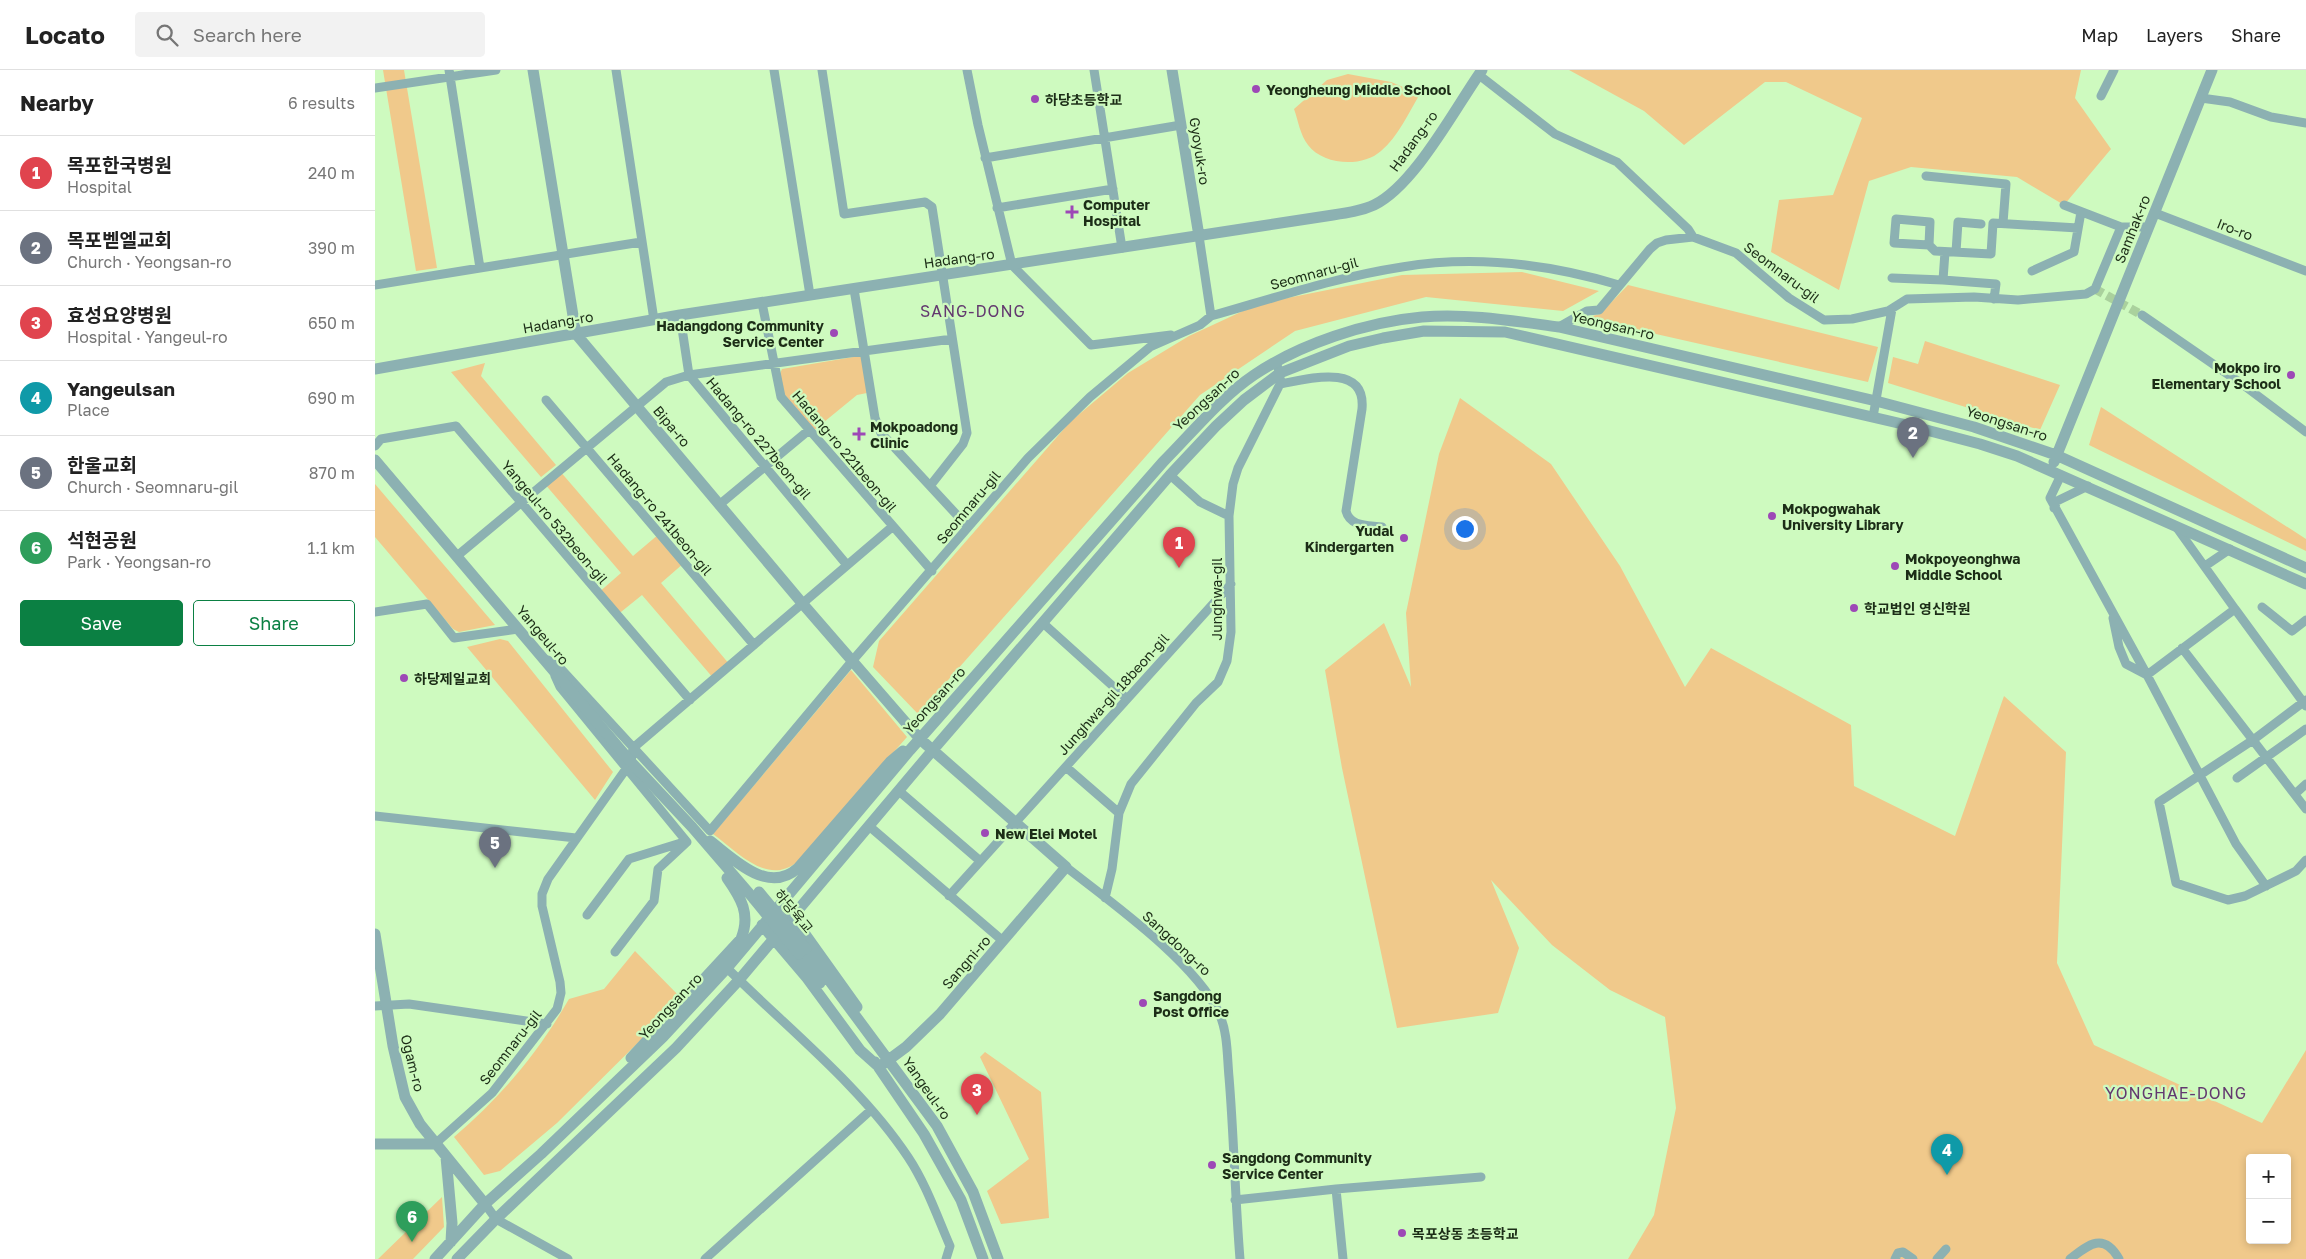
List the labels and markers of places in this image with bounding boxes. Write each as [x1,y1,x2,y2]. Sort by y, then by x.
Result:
place label: Yeongheung Middle School [1266,81,1452,98]
marker: Yeongheung Middle School [1250,83,1262,95]
place label: 하당초등학교 [1045,91,1122,108]
marker: 하당초등학교 [1029,93,1041,105]
place label: Computer Hospital [1083,196,1150,229]
marker: Computer Hospital [1065,205,1079,219]
place label: Hadangdong Community Service Center [656,317,825,350]
marker: Hadangdong Community Service Center [828,327,840,339]
place label: Mokpo iro Elementary School [2152,359,2281,392]
marker: Mokpo iro Elementary School [2285,369,2297,381]
pin: 2 [1897,417,1929,458]
place label: Mokpoadong Clinic [870,418,958,451]
marker: Mokpoadong Clinic [852,427,866,441]
place label: Mokpogwahak University Library [1782,500,1904,533]
marker: Mokpogwahak University Library [1766,510,1778,522]
place label: Yudal Kindergarten [1305,522,1394,555]
pin: 1 [1163,527,1195,568]
marker: Yudal Kindergarten [1398,532,1410,544]
place label: Mokpoyeonghwa Middle School [1905,550,2020,583]
marker: Mokpoyeonghwa Middle School [1889,560,1901,572]
place label: 학교법인 영신학원 [1864,600,1971,617]
marker: 학교법인 영신학원 [1848,602,1860,614]
place label: 하당제일교회 [414,670,491,687]
marker: 하당제일교회 [398,672,410,684]
place label: New Elei Motel [995,825,1098,842]
pin: 5 [479,827,511,868]
marker: New Elei Motel [979,827,991,839]
place label: Sangdong Post Office [1153,987,1229,1020]
marker: Sangdong Post Office [1137,997,1149,1009]
pin: 3 [961,1074,993,1115]
pin: 4 [1931,1134,1963,1175]
place label: Sangdong Community Service Center [1222,1149,1372,1182]
marker: Sangdong Community Service Center [1206,1159,1218,1171]
pin: 6 [396,1201,428,1242]
place label: 목포상동 초등학교 [1412,1225,1519,1242]
marker: 목포상동 초등학교 [1396,1227,1408,1239]

